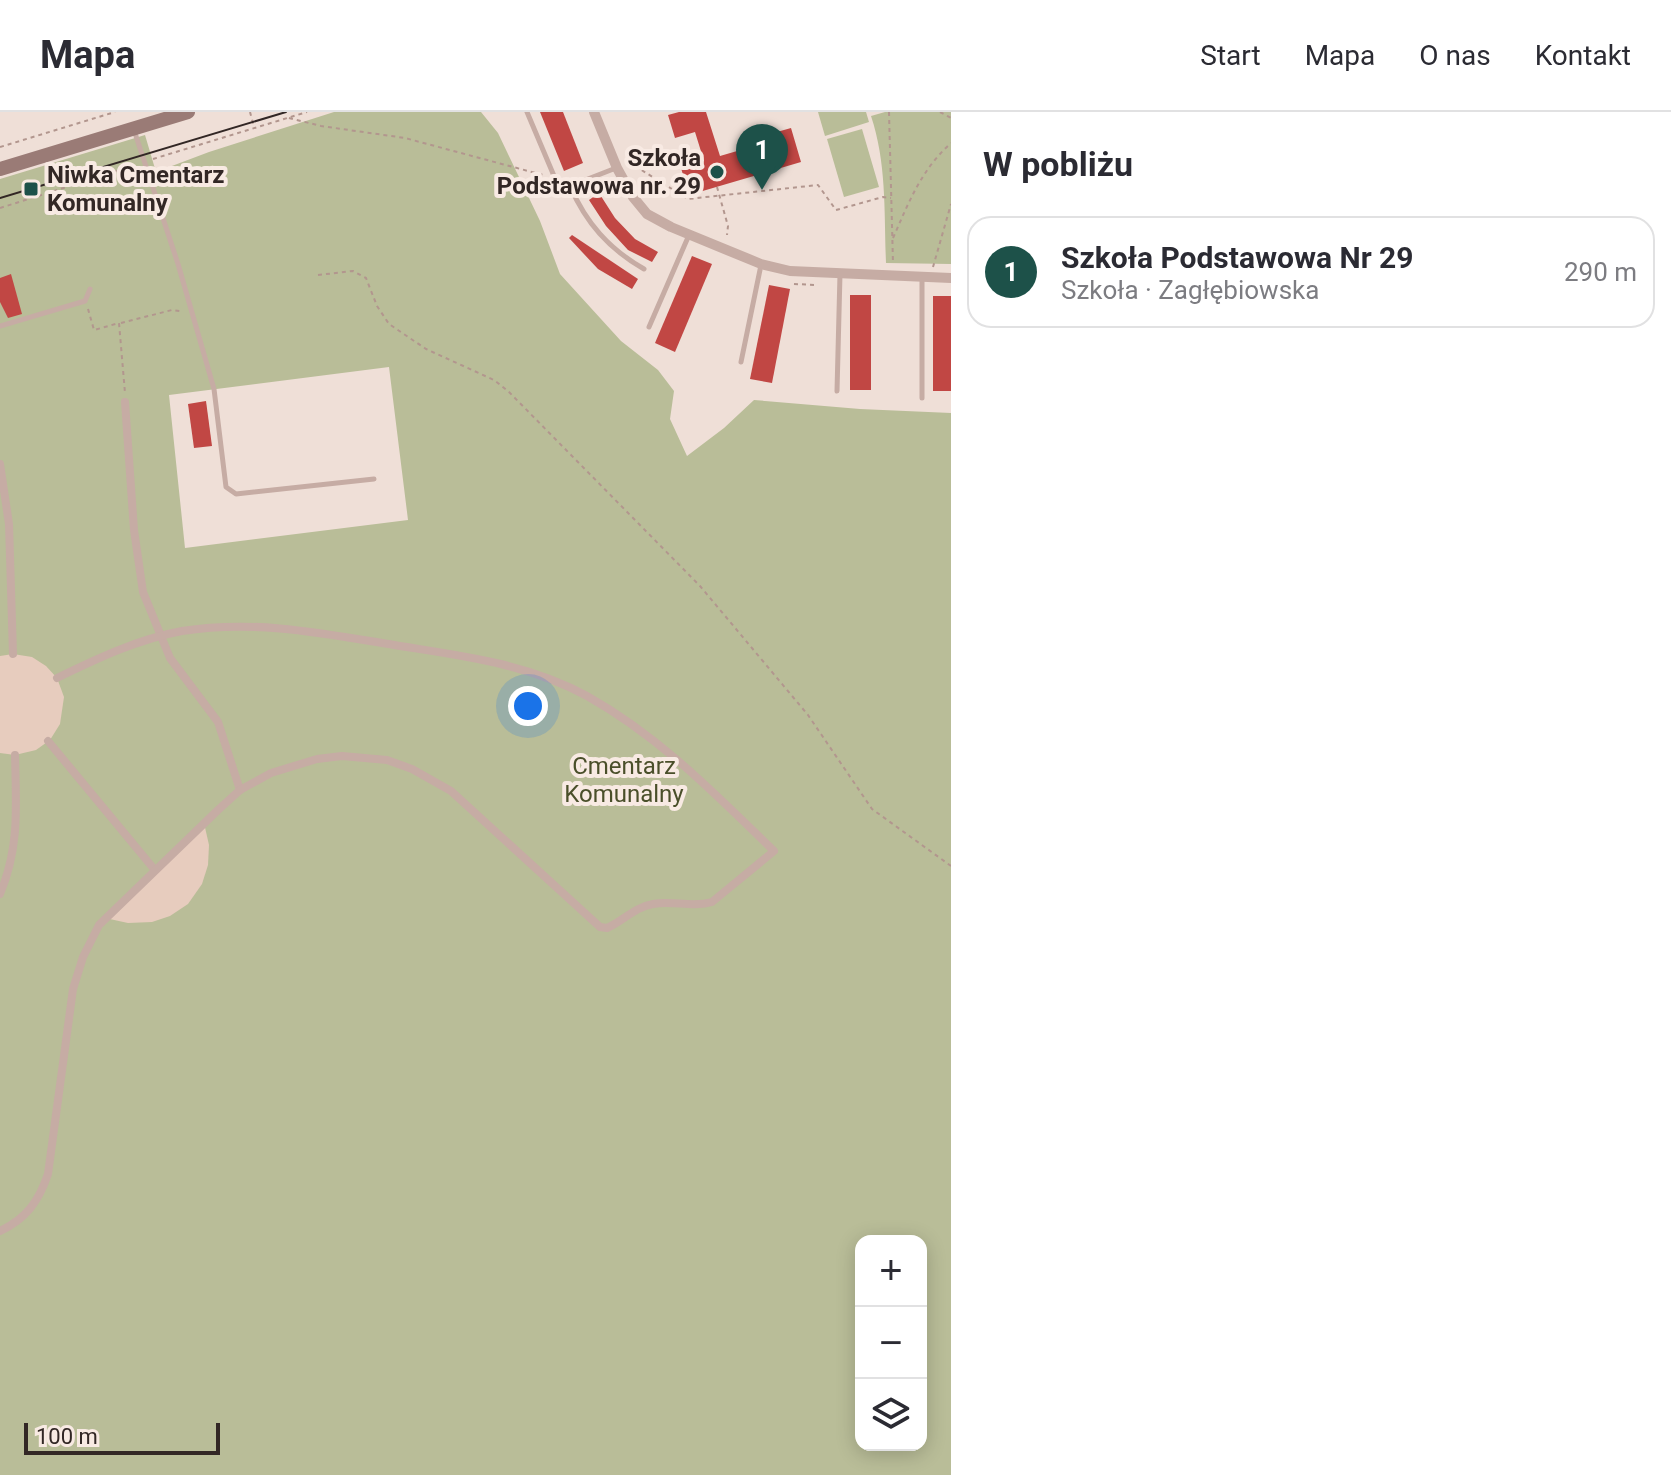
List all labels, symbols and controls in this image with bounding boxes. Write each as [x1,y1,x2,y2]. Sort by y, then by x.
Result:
text: Mapa [40,33,135,77]
text: Start [1200,39,1261,72]
text: Mapa [1305,39,1375,72]
text: O nas [1419,39,1491,72]
text: Kontakt [1535,39,1631,72]
pin: 1 [736,124,788,190]
place label: Szkoła Podstawowa nr. 29 [497,144,701,200]
text: W pobliżu [983,144,1133,184]
place label: Niwka Cmentarz Komunalny [47,161,224,217]
marker: Szkoła Podstawowa nr. 29 [708,163,726,181]
marker: Niwka Cmentarz Komunalny [22,180,40,198]
text: Szkoła Podstawowa Nr 29 [1061,240,1414,275]
text: 1 [1004,257,1018,287]
text: 290 m [1564,257,1637,287]
text: Szkoła · Zagłębiowska [1061,275,1319,305]
your location [508,686,548,726]
park label: Cmentarz Komunalny [564,752,684,808]
map controls [855,1235,927,1451]
button: + [855,1235,927,1307]
button: − [855,1307,927,1379]
button: layers [855,1379,927,1451]
scale bar [24,1419,220,1455]
text: 100 m [36,1424,98,1449]

